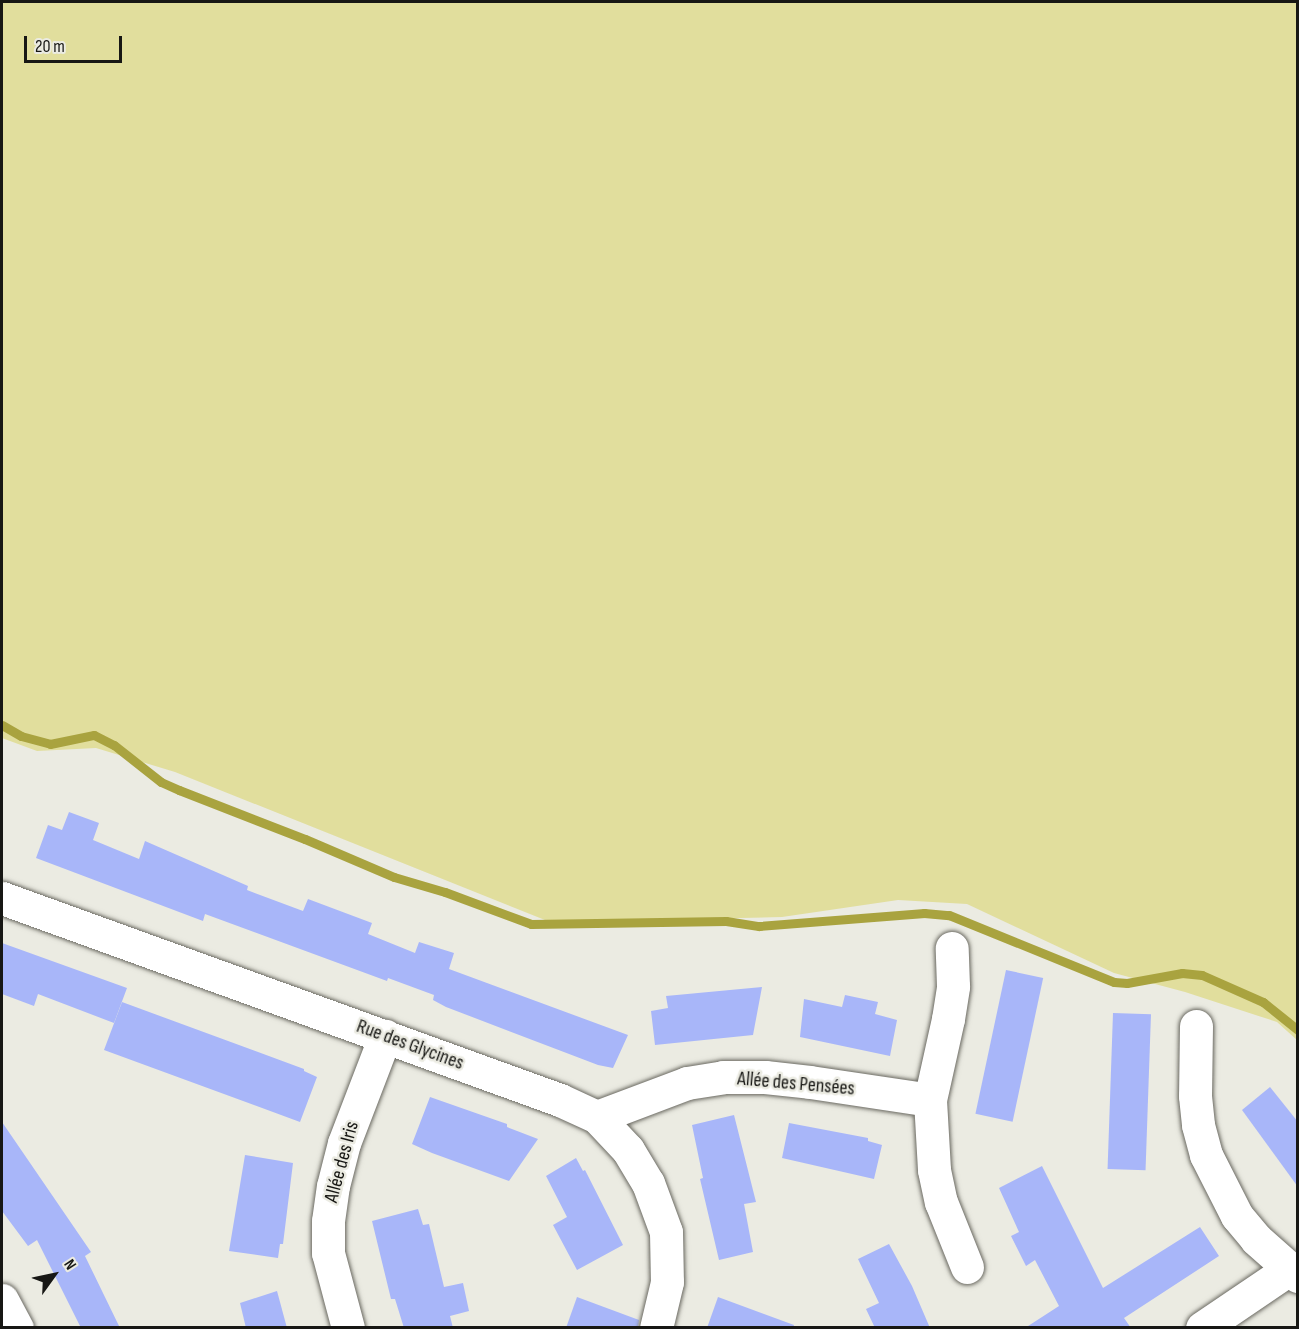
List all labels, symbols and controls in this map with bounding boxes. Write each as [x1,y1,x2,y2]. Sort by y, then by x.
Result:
scale bar [27,24,124,62]
text: 20 m [35,36,65,57]
street label: Rue des Glycines [353,1015,467,1075]
street label: Allée des Pensées [736,1067,856,1101]
street label: Allée des Iris [320,1119,364,1205]
north arrow [24,1245,84,1305]
text: N [59,1256,80,1274]

